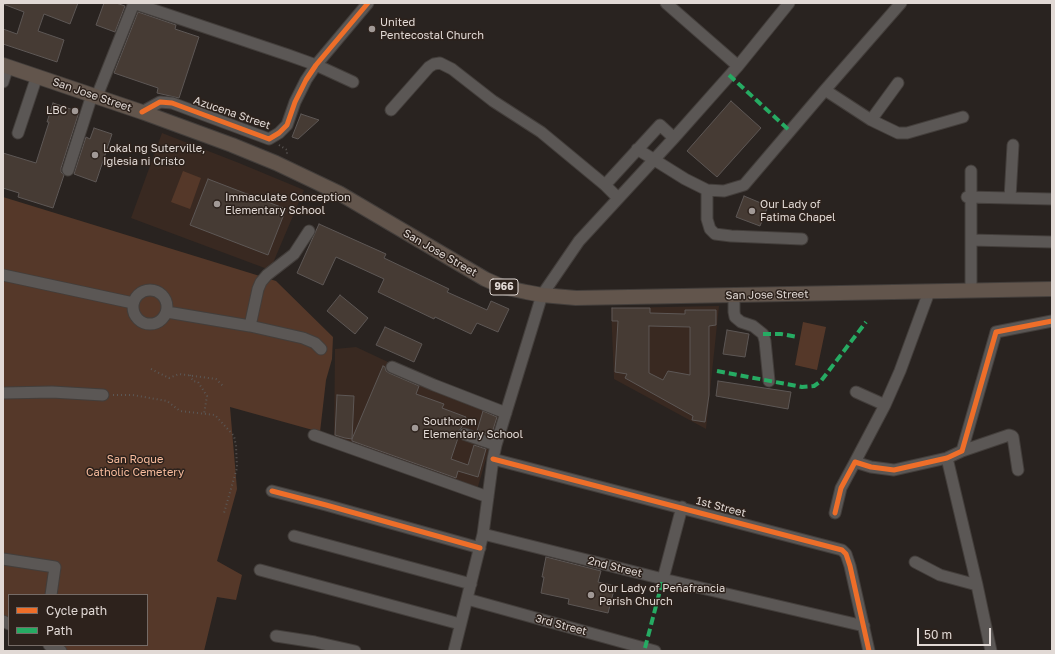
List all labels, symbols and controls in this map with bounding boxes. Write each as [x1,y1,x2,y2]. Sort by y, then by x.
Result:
place label: United Pentecostal Church [380,16,484,42]
marker: United Pentecostal Church [367,24,377,34]
street label: San Jose Street [51,75,133,115]
street label: Azucena Street [192,94,272,132]
place label: LBC [46,104,67,118]
marker: LBC [70,106,80,116]
place label: Lokal ng Suterville, Iglesia ni Cristo [103,142,205,168]
marker: Lokal ng Suterville, Iglesia ni Cristo [90,150,100,160]
place label: Immaculate Conception Elementary School [225,191,351,217]
place label: Our Lady of Fatima Chapel [760,198,836,224]
marker: Immaculate Conception Elementary School [212,199,222,209]
marker: Our Lady of Fatima Chapel [747,206,757,216]
street label: San Jose Street [401,227,479,279]
road number: 966 [490,279,518,295]
street label: San Jose Street [725,288,809,302]
place label: Southcom Elementary School [423,415,523,441]
marker: Southcom Elementary School [410,423,420,433]
park label: San Roque Catholic Cemetery [86,453,184,479]
street label: 1st Street [695,494,747,520]
street label: 2nd Street [587,554,643,580]
place label: Our Lady of Peñafrancia Parish Church [599,582,725,608]
marker: Our Lady of Peñafrancia Parish Church [586,590,596,600]
legend [8,594,148,646]
text: Cycle path [46,603,107,618]
street label: 3rd Street [534,612,588,638]
scale bar [919,620,993,646]
text: Path [46,623,73,638]
text: 50 m [924,627,952,642]

